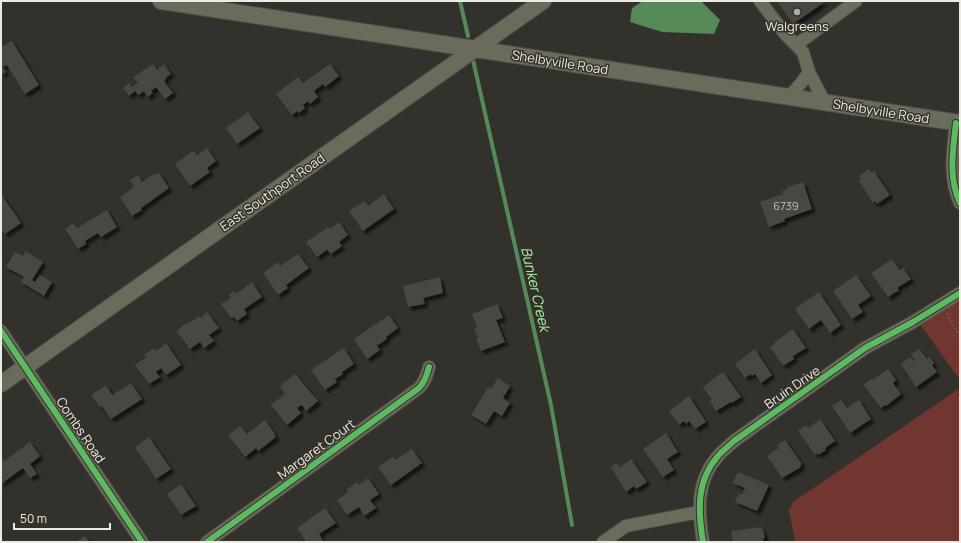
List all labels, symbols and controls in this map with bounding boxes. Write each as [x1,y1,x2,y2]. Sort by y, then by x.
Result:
marker: Walgreens [792,7,802,17]
place label: Walgreens [765,17,829,35]
street label: Shelbyville Road [511,46,609,78]
street label: Shelbyville Road [832,95,930,127]
street label: East Southport Road [216,149,328,235]
house number: 6739 [773,198,799,213]
water label: Bunker Creek [517,245,555,335]
street label: Bruin Drive [761,361,824,413]
street label: Combs Road [52,394,110,466]
street label: Margaret Court [273,415,359,483]
scale bar [14,505,110,531]
text: 50 m [20,510,47,527]

